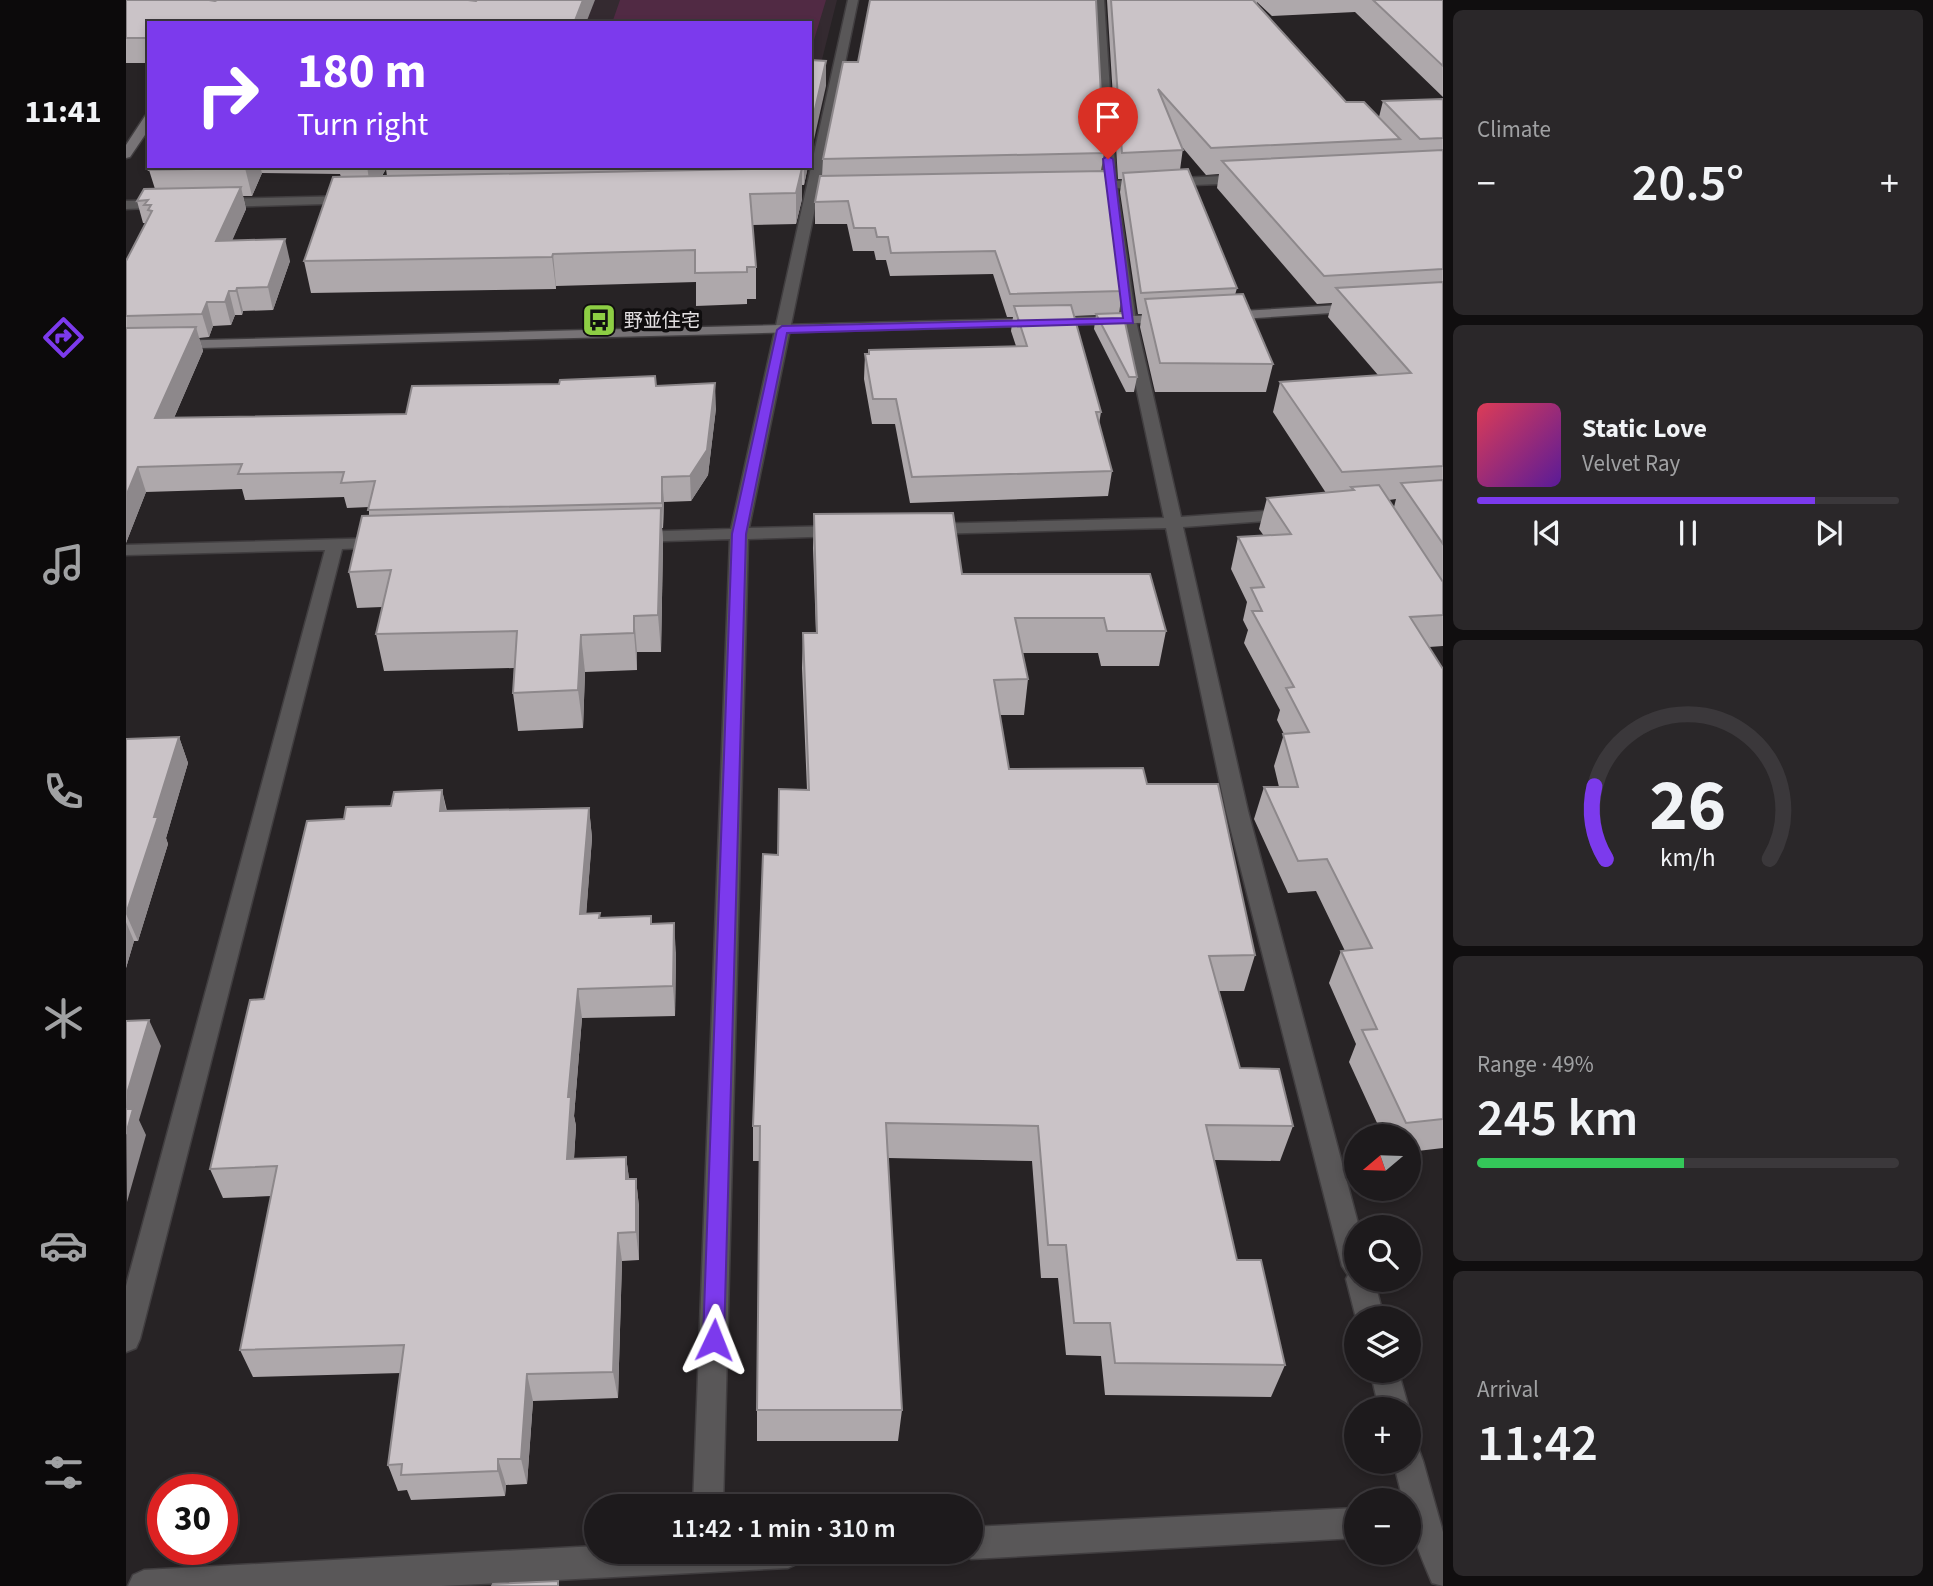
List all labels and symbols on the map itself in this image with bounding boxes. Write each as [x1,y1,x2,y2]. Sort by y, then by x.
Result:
pin [1078,87,1138,159]
bus stop icon: 野並住宅 [580,301,618,339]
place label: 野並住宅 [624,308,700,335]
north arrow [1344,1124,1421,1200]
position arrow [677,1303,751,1377]
speed limit sign: 30 [147,1474,238,1565]

